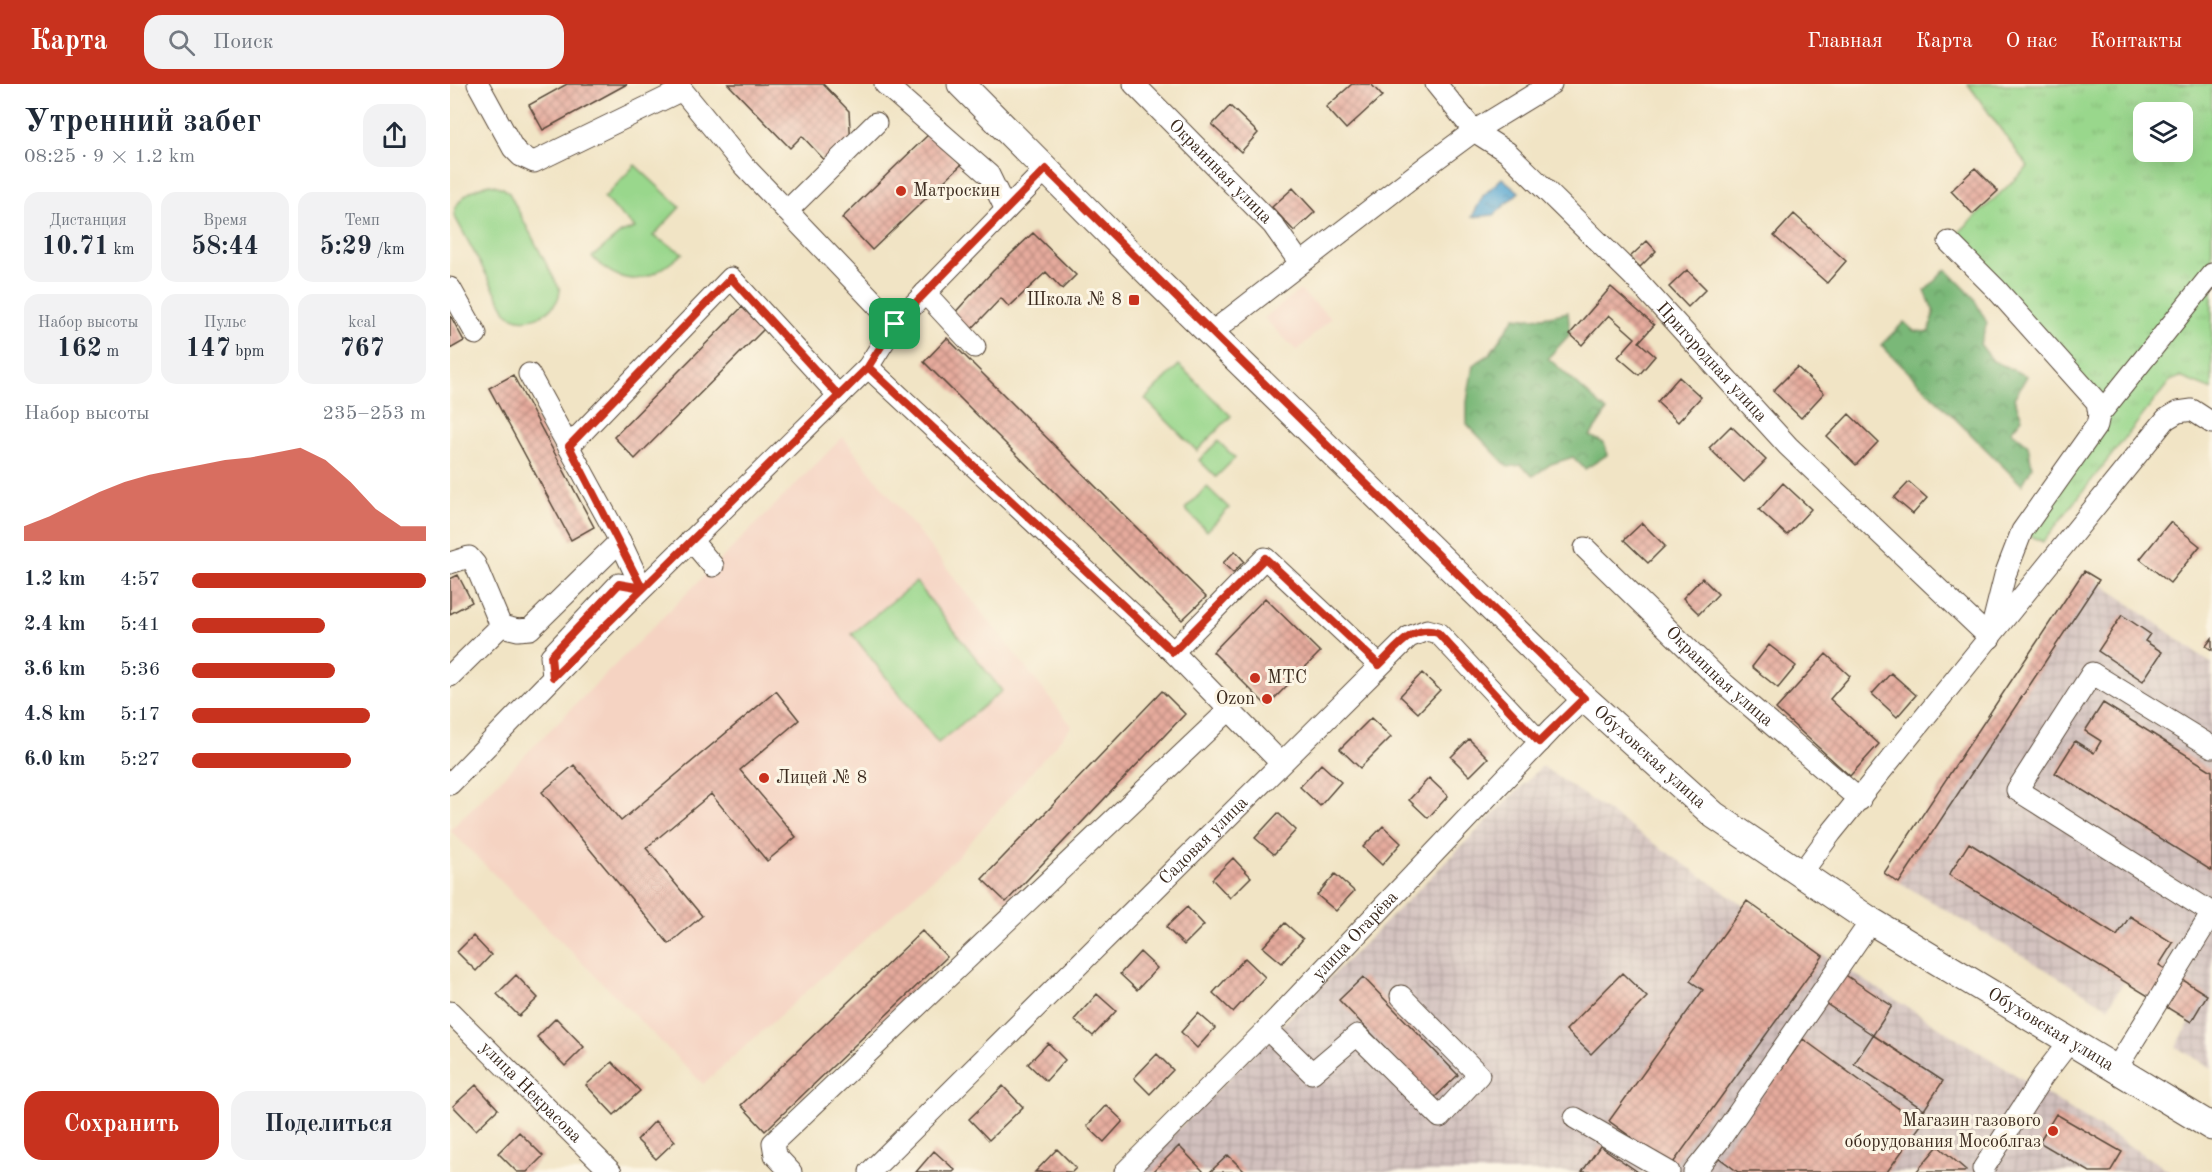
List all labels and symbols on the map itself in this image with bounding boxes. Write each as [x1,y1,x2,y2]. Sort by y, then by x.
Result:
street label: Окраинная улица [1165,116,1276,227]
place label: Матроскин [913,182,1000,200]
marker: Матроскин [894,184,908,198]
place label: Школа № 8 [1026,291,1122,309]
marker: Школа № 8 [1127,293,1141,307]
pin [869,298,920,349]
street label: Пригородная улица [1653,299,1771,426]
street label: Окраинная улица [1662,623,1776,730]
place label: МТС [1267,669,1307,687]
marker: МТС [1248,671,1262,685]
place label: Ozon [1216,690,1255,708]
marker: Ozon [1260,692,1274,706]
street label: Обуховская улица [1590,702,1709,812]
place label: Лицей № 8 [776,769,867,787]
marker: Лицей № 8 [757,771,771,785]
street label: Садовая улица [1156,793,1251,888]
street label: улица Огарёва [1309,888,1402,984]
street label: Обуховская улица [1984,985,2117,1075]
street label: улица Некрасова [477,1038,585,1146]
place label: Магазин газового оборудования Мособлгаз [1845,1112,2041,1151]
marker: Магазин газового оборудования Мособлгаз [2046,1124,2060,1138]

